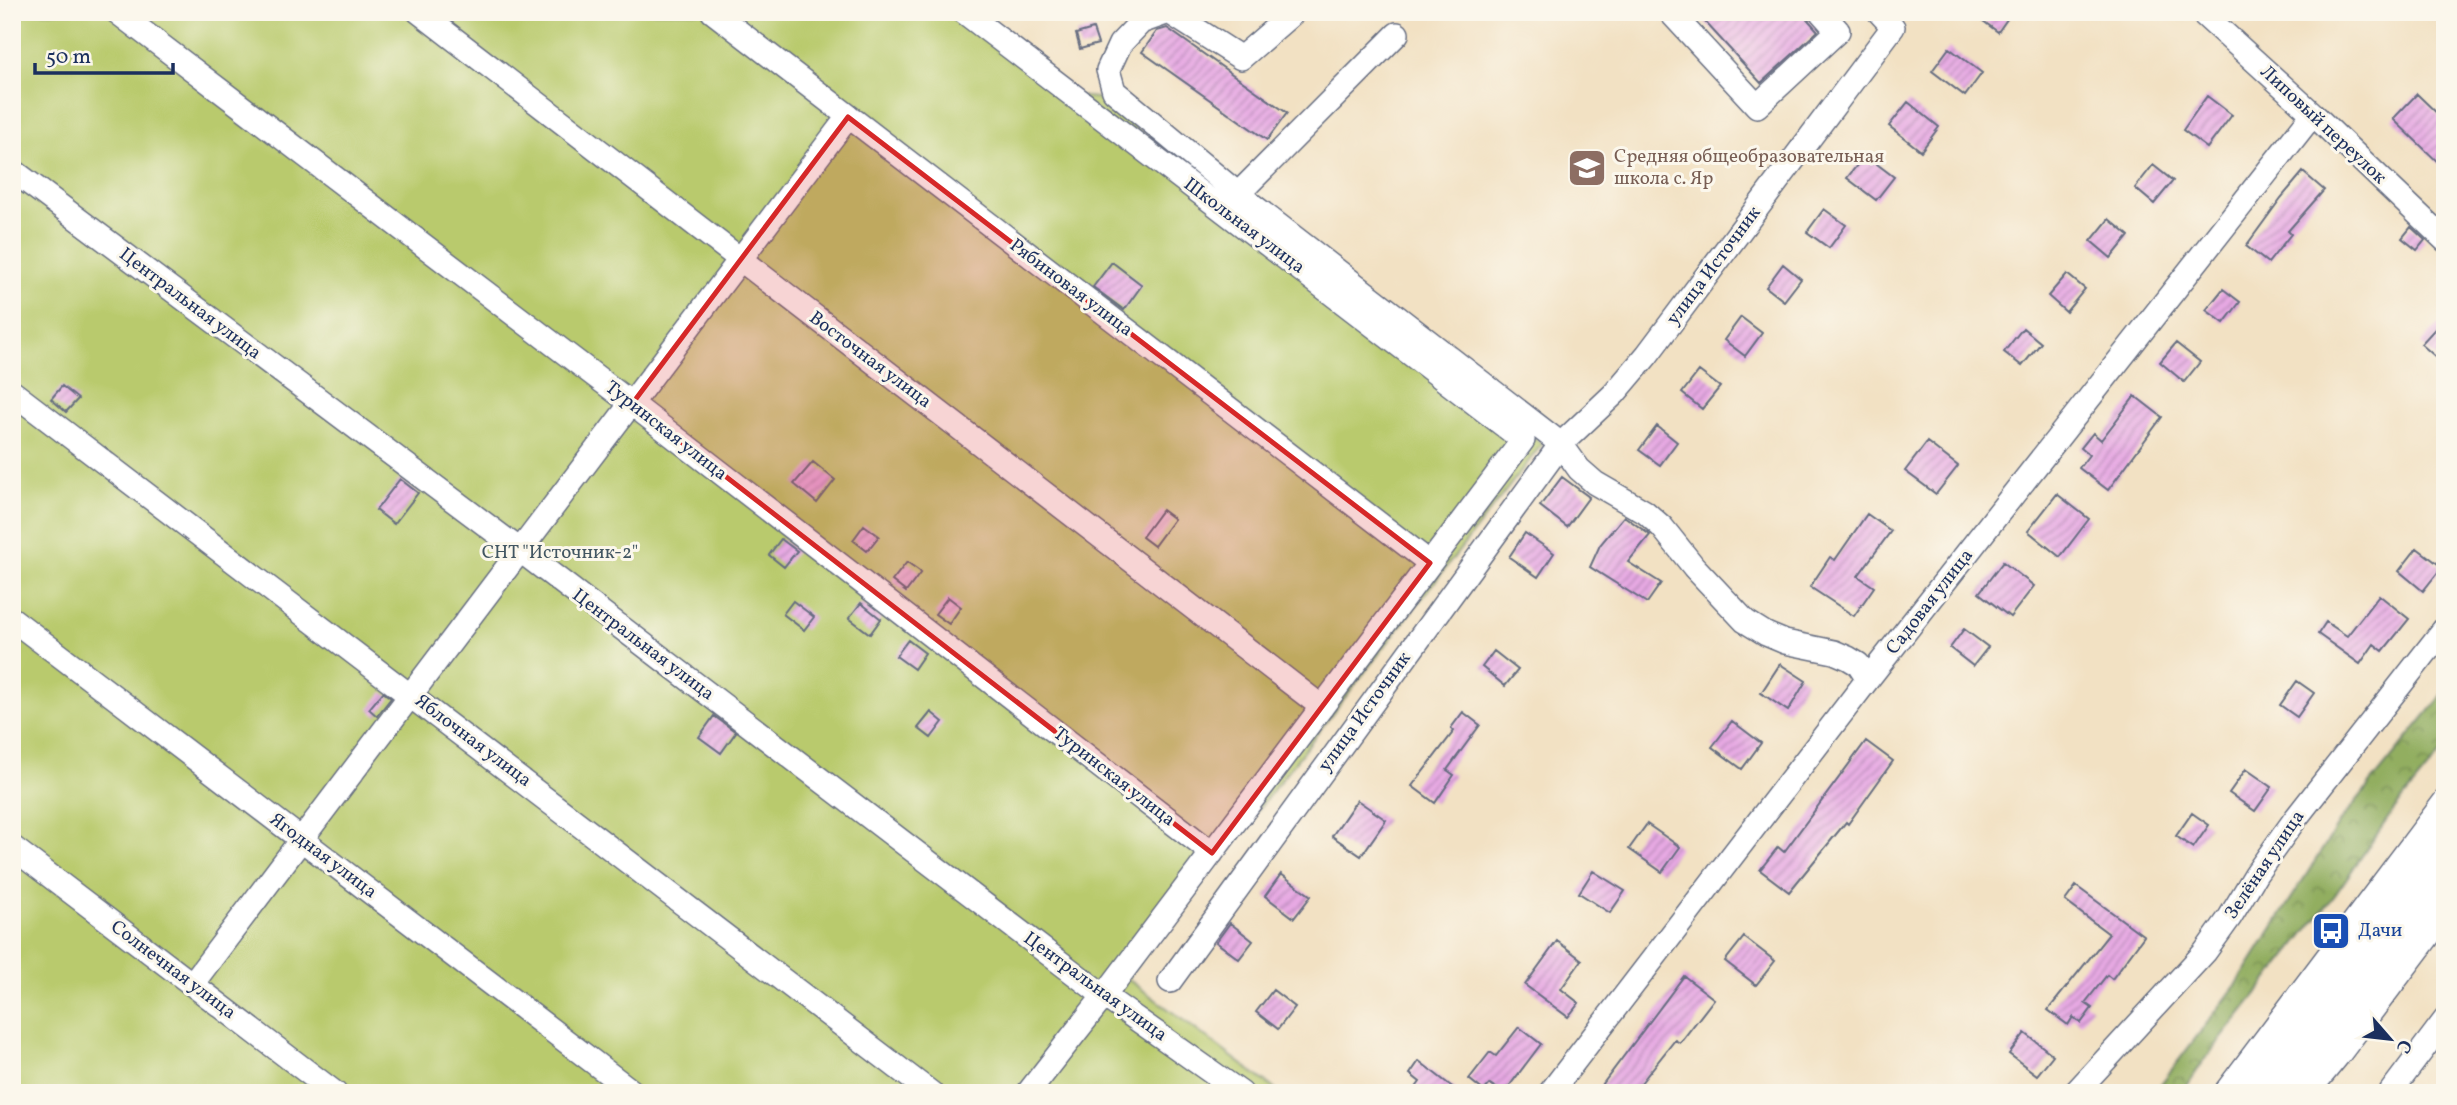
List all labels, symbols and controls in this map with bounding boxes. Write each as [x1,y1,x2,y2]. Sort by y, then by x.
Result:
scale bar [35,32,173,76]
text: 50 m [46,43,91,72]
street label: Липовый переулок [2254,60,2392,190]
place label: Средняя общеобразовательная школа с. Яр [1614,144,1884,192]
school or university icon: Средняя общеобразовательная школа с. Яр [1566,147,1608,189]
street label: Школьная улица [1178,172,1310,280]
street label: улица Источник [1661,201,1767,331]
street label: Рябиновая улица [1004,233,1138,343]
street label: Центральная улица [113,242,267,366]
street label: Восточная улица [803,305,937,415]
street label: Туринская улица [599,375,733,487]
park label: СНТ "Источник-2" [482,540,638,566]
street label: Садовая улица [1880,544,1980,660]
street label: Центральная улица [566,583,720,707]
street label: улица Источник [1313,647,1417,777]
street label: Яблочная улица [409,688,537,794]
street label: Туринская улица [1047,721,1181,833]
street label: Зелёная улица [2219,805,2311,925]
street label: Ягодная улица [264,807,382,905]
bus stop icon: Дачи [2310,910,2352,952]
street label: Солнечная улица [105,914,241,1026]
place label: Дачи [2358,918,2402,944]
street label: Центральная улица [1018,926,1172,1048]
north arrow [2356,1004,2426,1074]
text: С [2389,1035,2418,1058]

